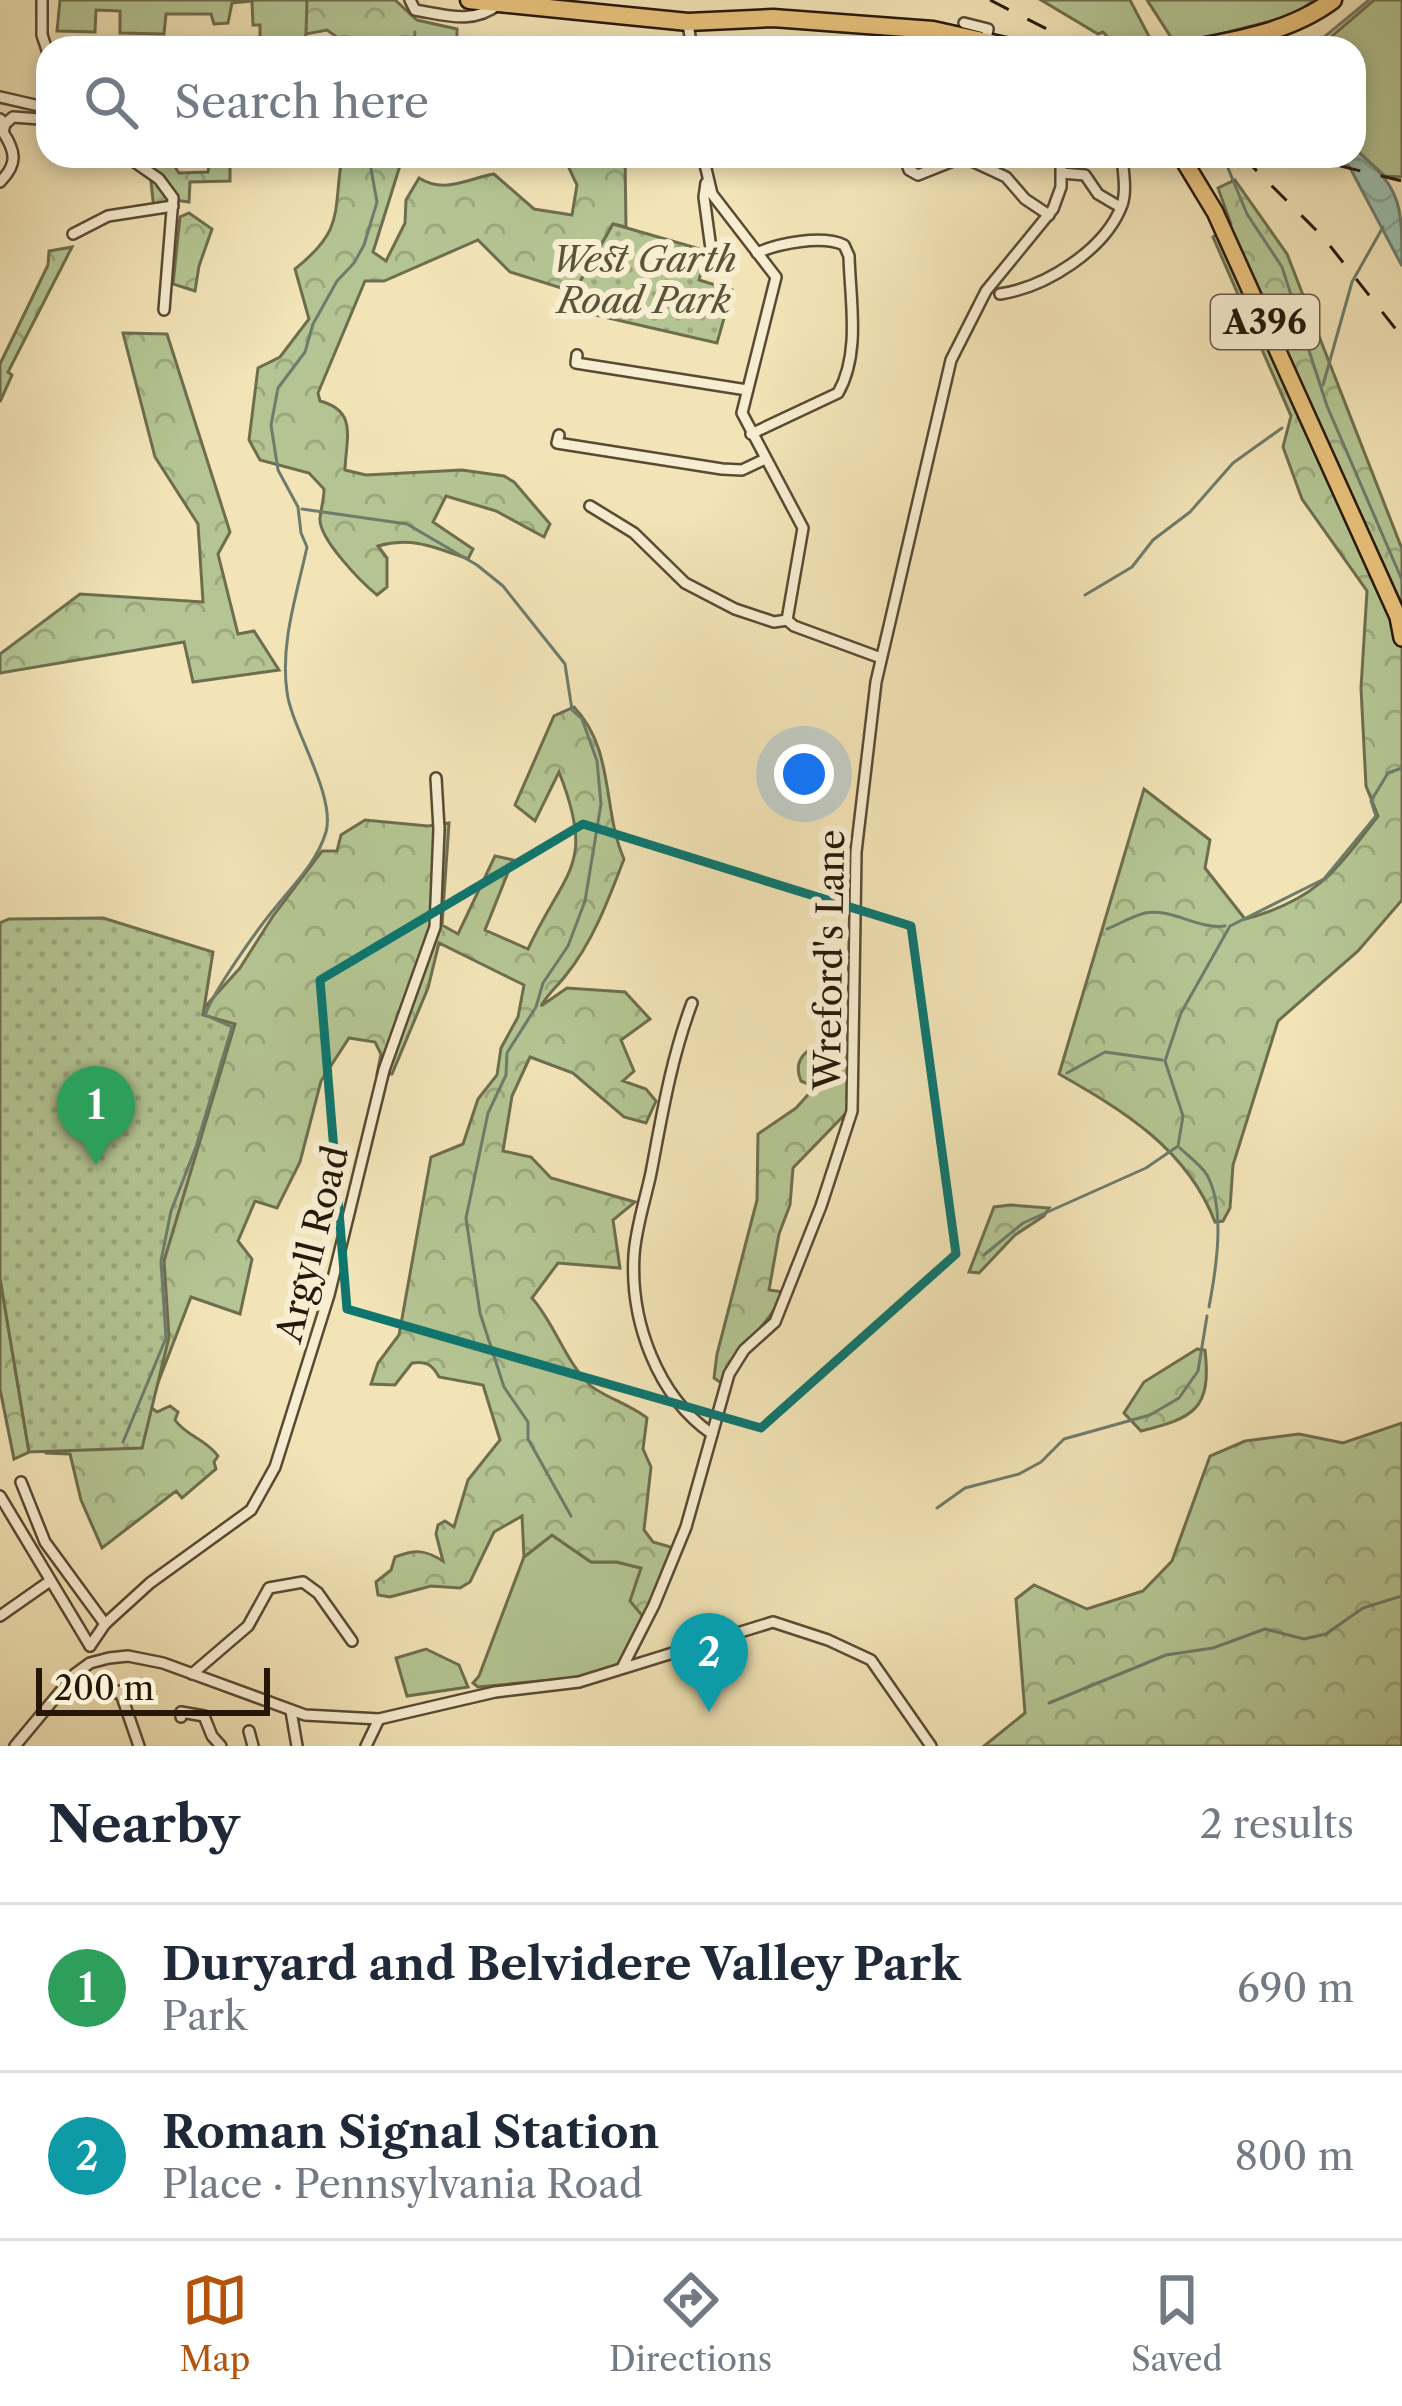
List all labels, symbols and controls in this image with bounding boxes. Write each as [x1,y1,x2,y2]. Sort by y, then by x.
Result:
search box [36,36,1366,168]
icon: search [78,69,144,135]
text: Search here [174,74,429,130]
park label: West Garth Road Park [551,237,737,322]
road number: A396 [1211,295,1319,349]
your location [774,744,834,804]
street label: Wreford's Lane [805,829,853,1092]
pin: 1 [57,1066,135,1165]
street label: Argyll Road [266,1141,358,1348]
pin: 2 [670,1613,748,1712]
scale bar [36,1662,270,1715]
text: 200 m [54,1668,154,1709]
text: Nearby [48,1793,240,1855]
text: 2 results [1200,1800,1354,1848]
text: Duryard and Belvidere Valley Park [162,1936,961,1992]
text: 1 [78,1964,96,2012]
text: 690 m [1237,1964,1354,2012]
text: Park [162,1992,247,2040]
text: Roman Signal Station [162,2104,659,2160]
text: 2 [75,2132,99,2180]
text: 800 m [1235,2132,1354,2180]
text: Place · Pennsylvania Road [162,2160,643,2208]
tab: Map [179,2267,250,2380]
tab: Directions [609,2267,772,2380]
tab: Saved [1131,2267,1223,2380]

